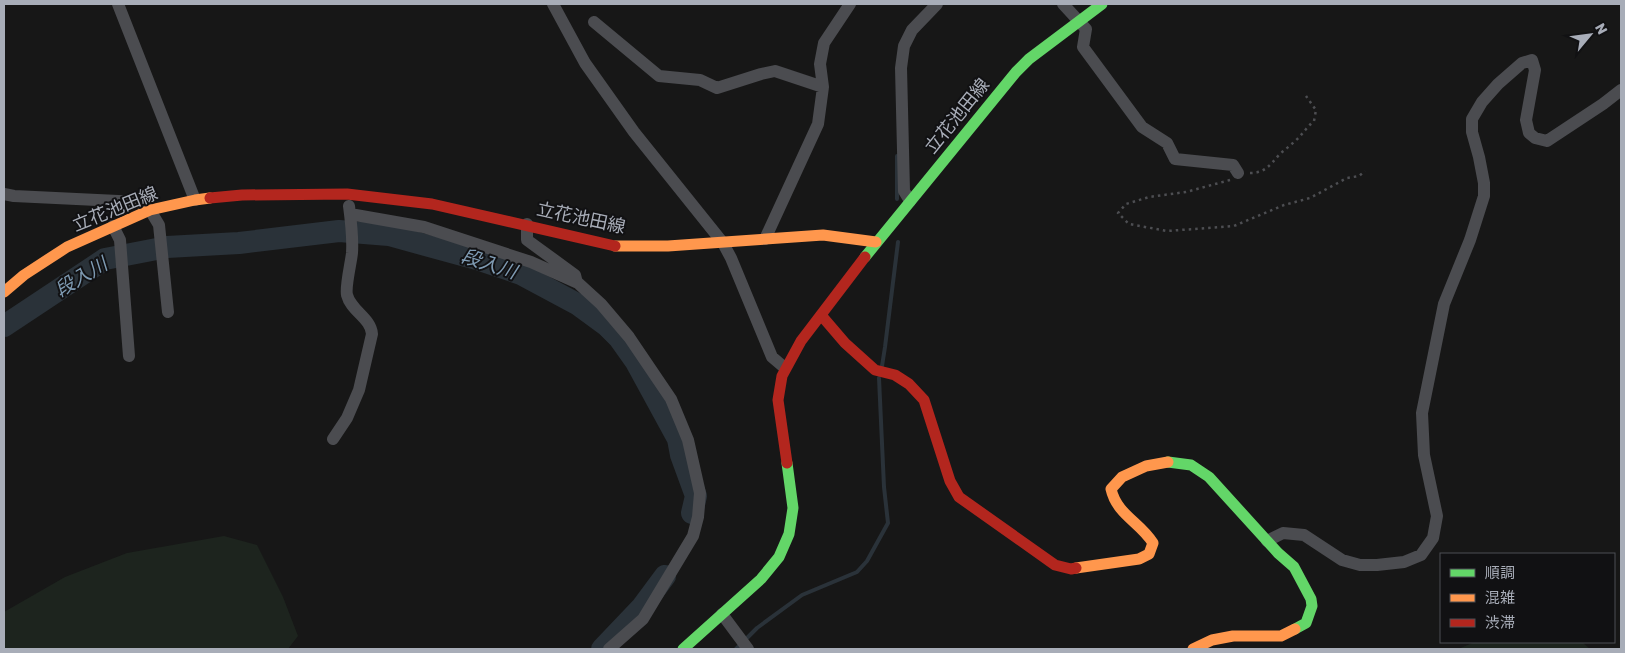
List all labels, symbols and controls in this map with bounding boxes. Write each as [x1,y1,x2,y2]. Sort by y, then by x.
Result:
north arrow [1565,10,1615,60]
text: N [1591,20,1611,37]
street label: 立花池田線 [920,74,994,158]
street label: 立花池田線 [69,182,161,236]
street label: 立花池田線 [535,198,627,238]
water label: 段入川 [458,244,522,284]
water label: 段入川 [51,251,113,302]
legend [1440,553,1615,643]
text: 順調 [1485,564,1515,582]
text: 混雑 [1485,589,1515,607]
text: 渋滞 [1485,614,1515,632]

